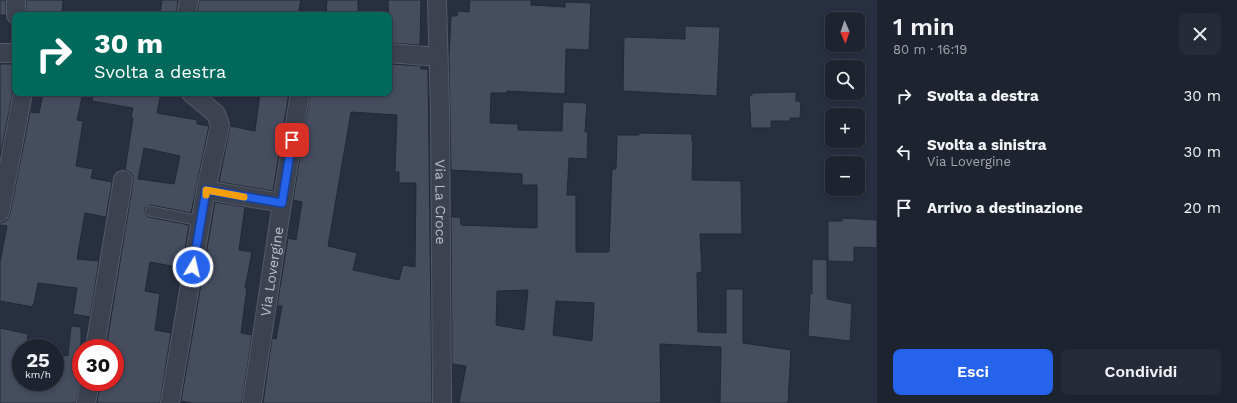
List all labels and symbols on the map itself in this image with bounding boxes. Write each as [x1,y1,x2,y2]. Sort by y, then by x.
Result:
north arrow [825,12,865,52]
pin [275,123,309,157]
street label: Via La Croce [432,159,449,245]
street label: Via Lovergine [257,226,286,317]
position arrow [172,246,214,288]
speed limit sign: 30 [72,339,124,391]

